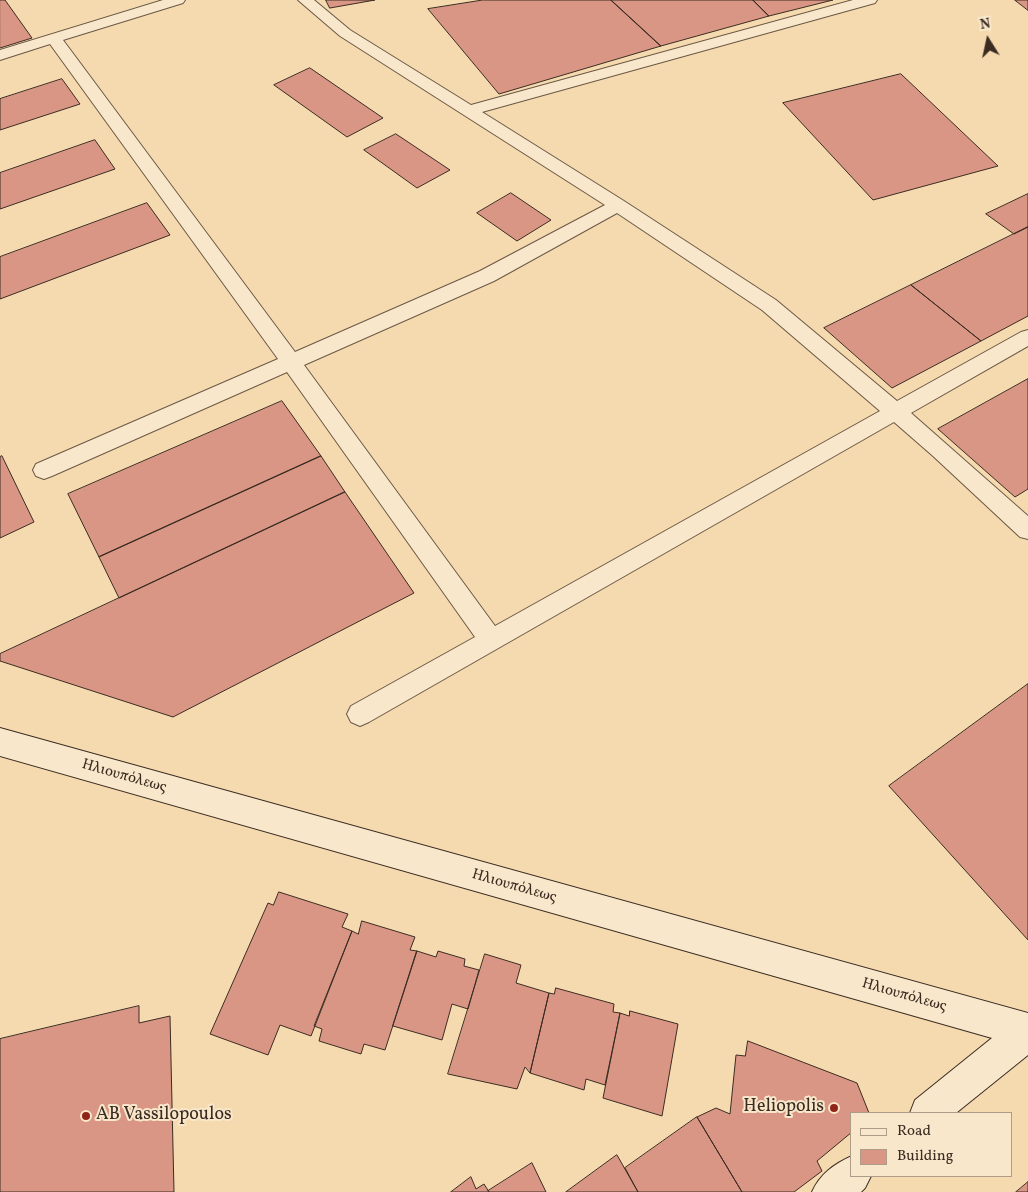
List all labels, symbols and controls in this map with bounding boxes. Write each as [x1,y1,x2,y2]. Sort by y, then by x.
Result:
text: N [979,14,992,35]
north arrow [963,15,1013,65]
street label: Ηλιουπόλεως [79,756,169,798]
street label: Ηλιουπόλεως [469,866,559,908]
street label: Ηλιουπόλεως [859,975,949,1017]
place label: Heliopolis [743,1097,824,1119]
marker: Heliopolis [828,1102,840,1114]
place label: AB Vassilopoulos [96,1105,232,1127]
marker: AB Vassilopoulos [80,1110,92,1122]
legend [850,1112,1013,1177]
text: Road [897,1121,931,1142]
text: Building [897,1146,953,1167]

